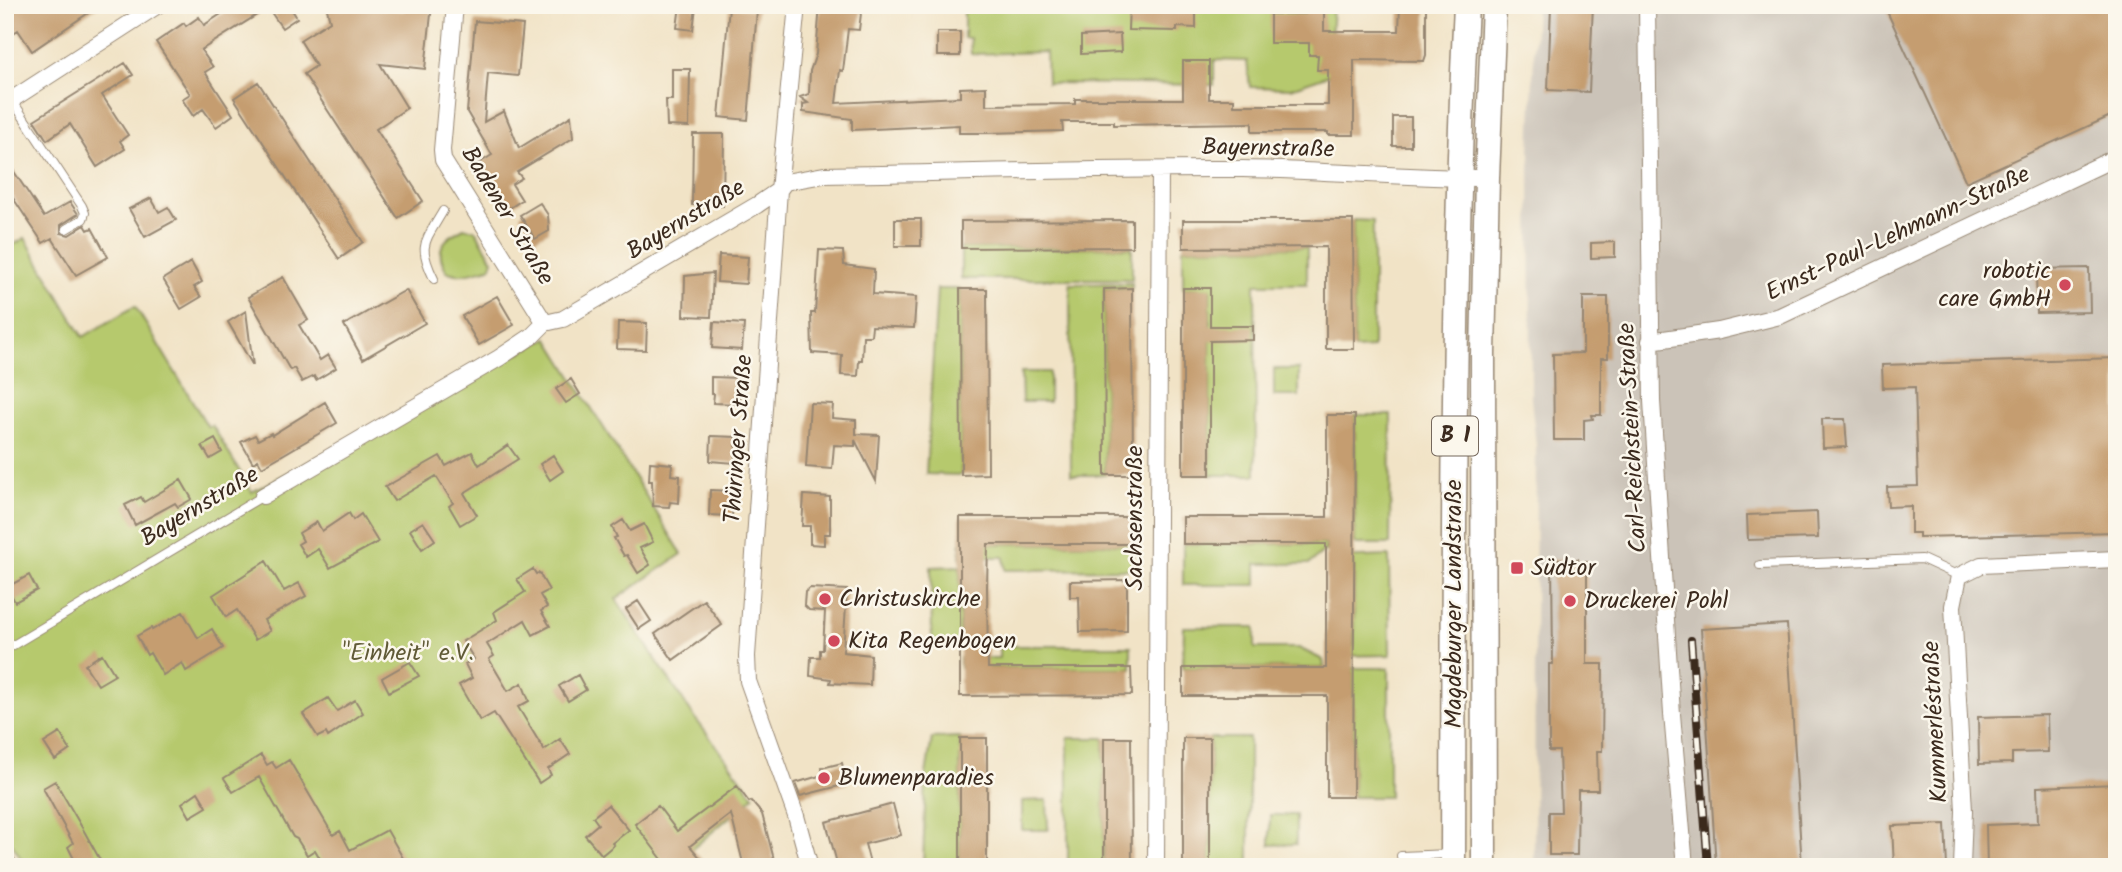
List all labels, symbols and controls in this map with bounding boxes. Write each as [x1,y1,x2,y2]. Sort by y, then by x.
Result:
street label: Bayernstraße [1201,128,1335,170]
street label: Badener Straße [450,139,564,293]
street label: Ernst-Paul-Lehmann-Straße [1759,155,2037,312]
street label: Bayernstraße [619,169,753,271]
place label: robotic care GmbH [1938,252,2051,319]
marker: robotic care GmbH [2057,277,2073,293]
street label: Carl-Reichstein-Straße [1607,322,1659,554]
street label: Thüringer Straße [714,353,764,525]
road number: B 1 [1432,416,1478,456]
street label: Sachsenstraße [1116,445,1155,590]
street label: Bayernstraße [133,456,267,558]
street label: Magdeburger Landstraße [1435,479,1474,728]
place label: Südtor [1531,549,1597,588]
marker: Südtor [1509,560,1525,576]
place label: Christuskirche [839,580,981,619]
place label: Druckerei Pohl [1584,582,1729,621]
marker: Christuskirche [817,591,833,607]
marker: Druckerei Pohl [1562,593,1578,609]
place label: Kita Regenbogen [848,622,1016,661]
marker: Kita Regenbogen [826,633,842,649]
park label: "Einheit" e.V. [342,634,474,673]
street label: Kummerléstraße [1912,640,1960,804]
place label: Blumenparadies [838,759,994,798]
marker: Blumenparadies [816,770,832,786]

